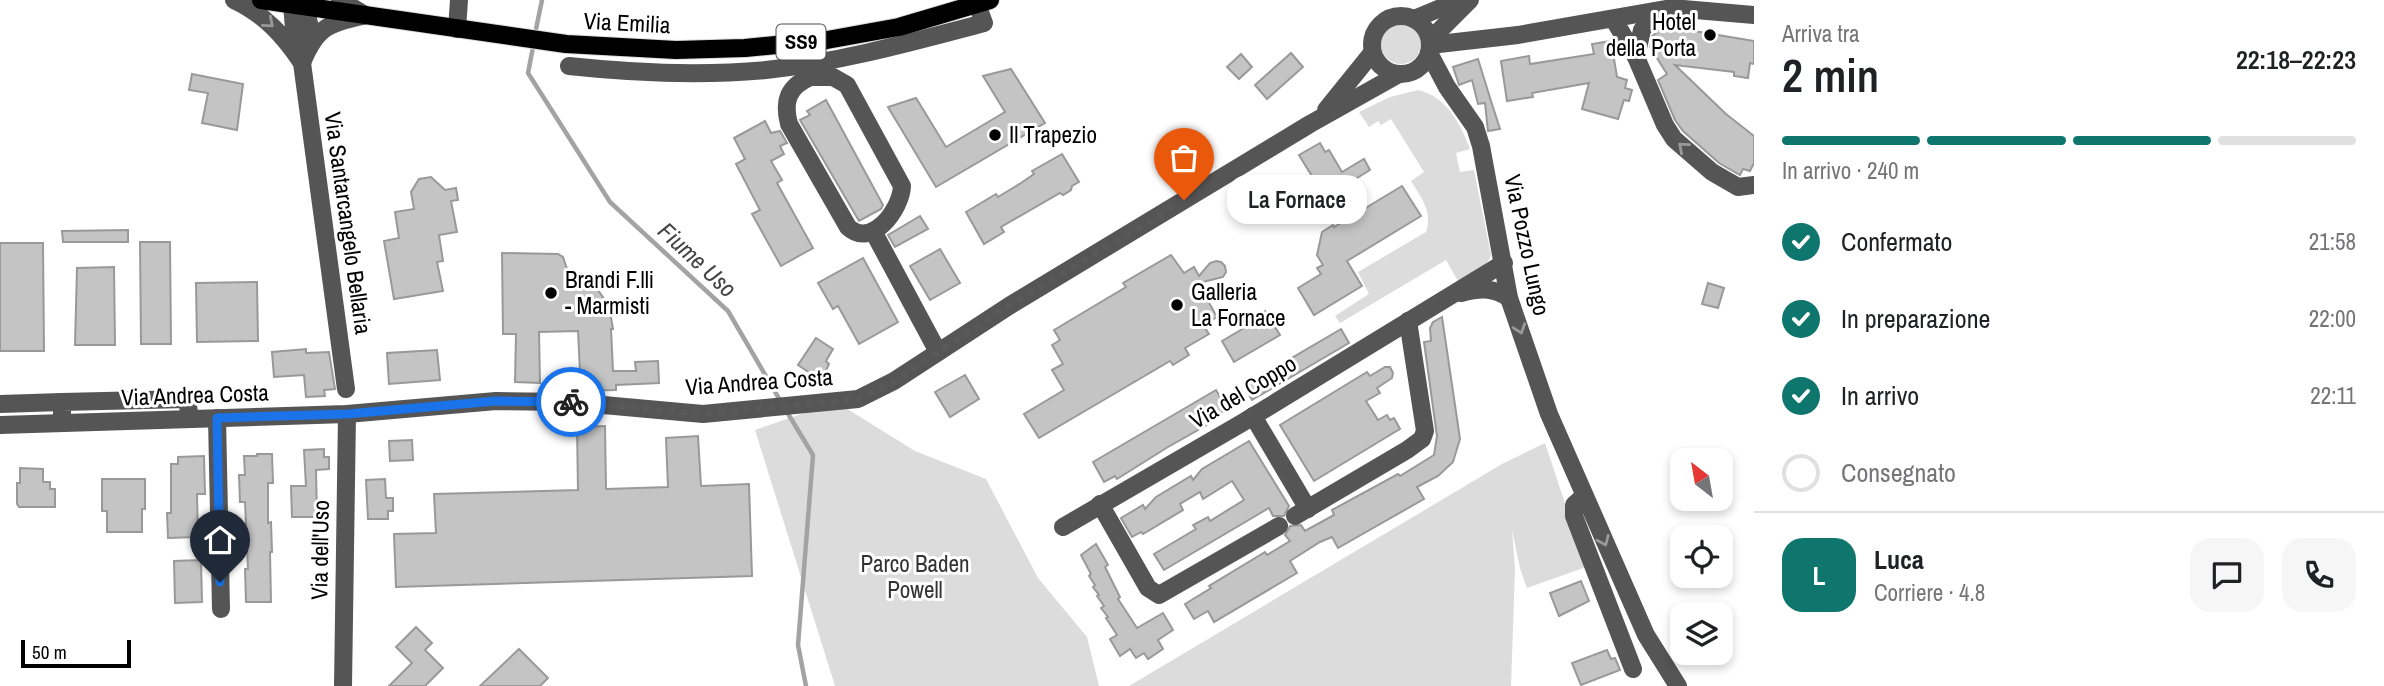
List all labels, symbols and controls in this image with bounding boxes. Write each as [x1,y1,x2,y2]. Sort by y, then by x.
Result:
street label: Via Emilia [583,5,672,40]
place label: Hotel della Porta [1606,6,1697,63]
one-way arrow [260,15,273,27]
text: Arriva tra [1782,18,1860,49]
road number: SS9 [776,24,826,60]
marker: Hotel della Porta [1702,27,1718,43]
text: 22:18–22:23 [2236,42,2356,77]
text: 2 min [1782,44,1879,106]
street label: Via Santarcangelo Bellaria [318,110,380,337]
place label: Il Trapezio [1009,119,1097,150]
marker: Il Trapezio [987,127,1003,143]
pin [1154,128,1214,200]
icon: bag [1165,139,1203,177]
one-way arrow [1679,143,1692,155]
text: In arrivo · 240 m [1782,155,1919,186]
street label: Via Pozzo Lungo [1497,172,1558,318]
callout: La Fornace [1226,176,1366,224]
text: La Fornace [1248,184,1346,215]
water label: Fiume Uso [652,215,744,304]
icon: check [1782,223,1820,261]
text: Confermato [1841,224,1952,259]
text: 21:58 [2309,226,2356,257]
place label: Brandi F.lli - Marmisti [565,264,654,321]
place label: Galleria La Fornace [1191,276,1285,333]
marker: Brandi F.lli - Marmisti [543,285,559,301]
marker: Galleria La Fornace [1169,297,1185,313]
icon: check [1782,300,1820,338]
text: In preparazione [1841,301,1990,336]
text: 22:00 [2309,303,2356,334]
one-way arrow [1512,323,1526,335]
street label: Via del Coppo [1184,348,1302,436]
street label: Via Andrea Costa [684,361,834,402]
courier [536,367,606,437]
street label: Via Andrea Costa [121,376,270,413]
icon: check [1782,377,1820,415]
text: In arrivo [1841,378,1919,413]
text: 22:11 [2310,380,2356,411]
icon: bike [552,383,590,421]
north arrow [1670,448,1732,511]
map controls [1670,448,1733,665]
text: Consegnato [1841,455,1956,490]
street label: Via dell'Uso [303,500,336,600]
pin [190,510,250,582]
icon: home [201,521,239,559]
button: locate [1670,525,1733,588]
one-way arrow [1596,533,1610,546]
button: chat [2190,538,2264,612]
button: phone [2282,538,2356,612]
text: Luca [1874,542,1924,577]
park label: Parco Baden Powell [860,548,970,605]
text: L [1812,558,1826,593]
text: Corriere · 4.8 [1874,577,1985,608]
button: layers [1670,602,1733,665]
scale bar [21,637,131,669]
text: 50 m [32,639,67,665]

